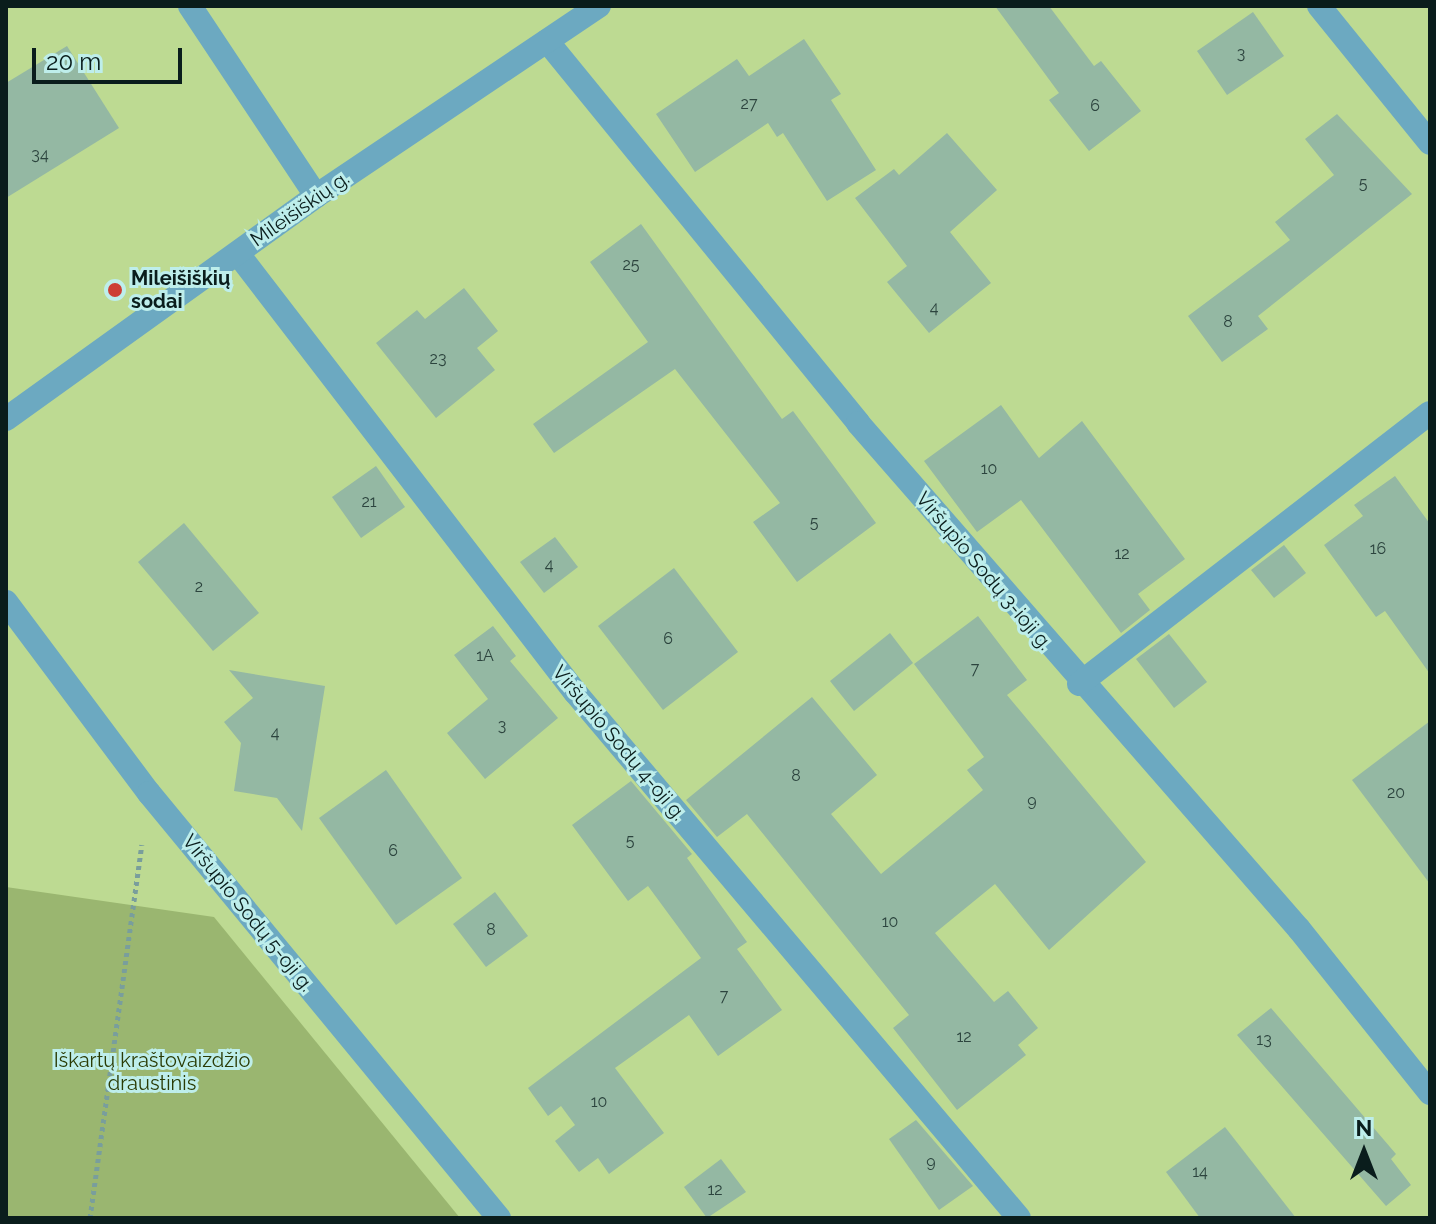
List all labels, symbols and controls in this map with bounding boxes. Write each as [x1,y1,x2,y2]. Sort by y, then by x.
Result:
scale bar [36,32,186,82]
house number: 3 [1237,44,1245,64]
text: 20 m [46,47,101,76]
house number: 27 [741,94,757,114]
house number: 6 [1090,96,1100,116]
house number: 34 [31,145,49,165]
street label: Mileišiškių g. [246,166,354,252]
house number: 5 [1359,174,1367,194]
house number: 25 [622,255,640,275]
place label: Mileišiškių sodai [131,266,230,313]
marker: Mileišiškių sodai [106,281,124,299]
house number: 4 [930,298,938,318]
house number: 8 [1223,312,1233,332]
house number: 23 [430,349,446,369]
house number: 10 [981,459,997,479]
street label: Viršupio Sodų 3-ioji g. [911,487,1057,655]
house number: 21 [361,492,377,512]
house number: 5 [810,513,818,533]
house number: 16 [1370,539,1386,559]
house number: 12 [1114,544,1130,564]
house number: 4 [545,555,553,575]
house number: 2 [195,577,203,597]
house number: 6 [663,629,673,649]
house number: 1A [476,646,494,666]
house number: 7 [971,659,979,679]
street label: Viršupio Sodų 4-oji g. [547,661,691,825]
house number: 3 [498,716,506,736]
house number: 4 [271,723,279,743]
house number: 8 [791,766,801,786]
house number: 20 [1387,783,1405,803]
house number: 9 [1027,791,1037,811]
street label: Viršupio Sodų 5-oji g. [177,830,319,996]
house number: 5 [626,831,634,851]
house number: 6 [388,841,398,861]
house number: 10 [882,912,898,932]
house number: 8 [486,920,496,940]
house number: 7 [720,986,728,1006]
house number: 12 [956,1027,972,1047]
house number: 13 [1256,1030,1272,1050]
park label: Iškartų kraštovaizdžio draustinis [54,1049,250,1096]
house number: 10 [591,1092,607,1112]
north arrow [1324,1112,1404,1192]
text: N [1356,1115,1372,1141]
house number: 9 [926,1152,936,1172]
house number: 14 [1192,1162,1208,1182]
house number: 12 [707,1180,723,1200]

